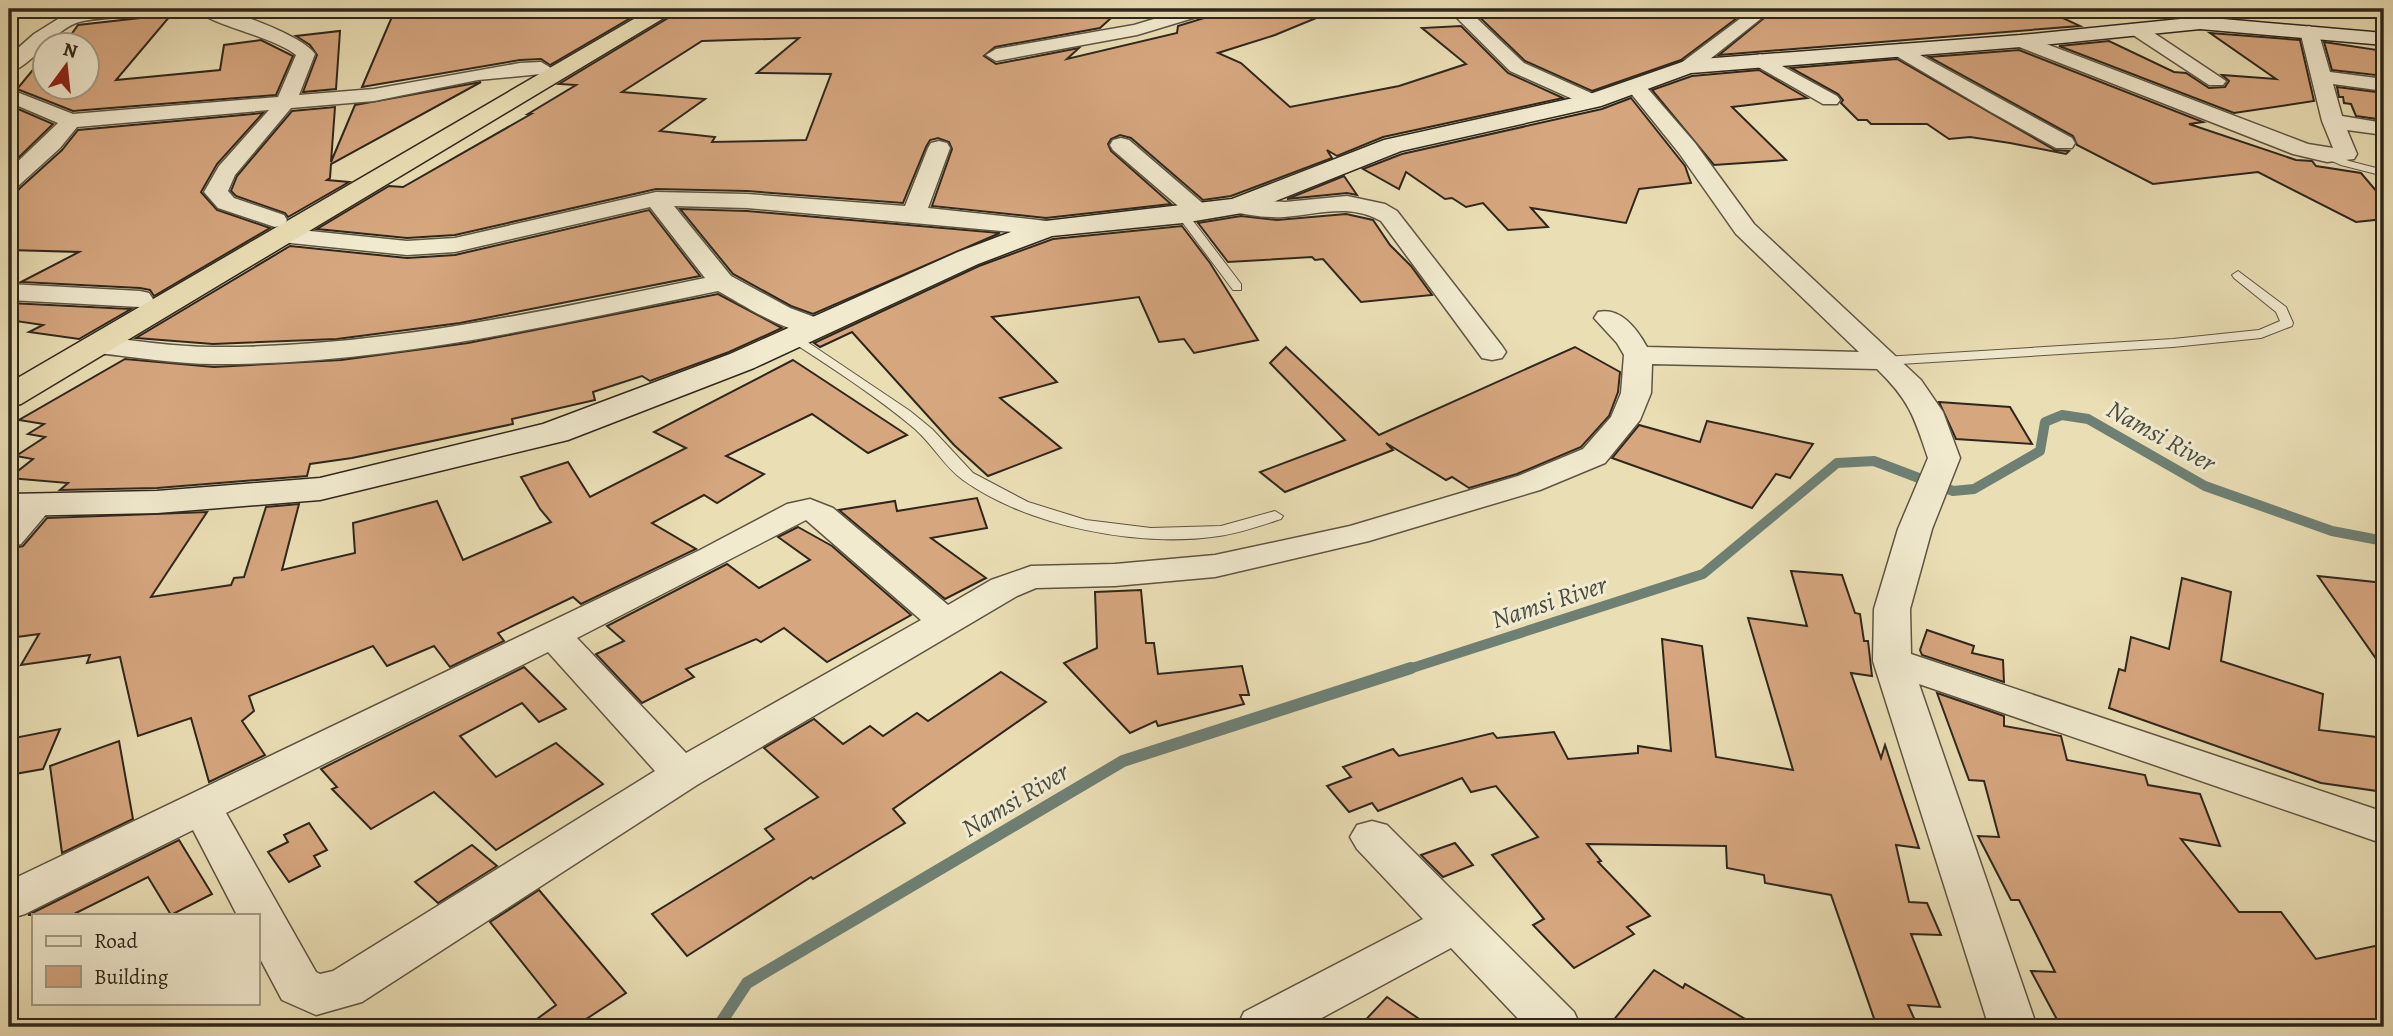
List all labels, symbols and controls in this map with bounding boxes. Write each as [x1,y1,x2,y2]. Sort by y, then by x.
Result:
north arrow [32,32,102,102]
text: N [60,36,80,65]
water label: Namsi River [2100,392,2223,481]
water label: Namsi River [1487,567,1612,637]
water label: Namsi River [955,754,1076,846]
legend [32,914,259,1004]
text: Road [94,927,138,955]
text: Building [94,963,169,991]

